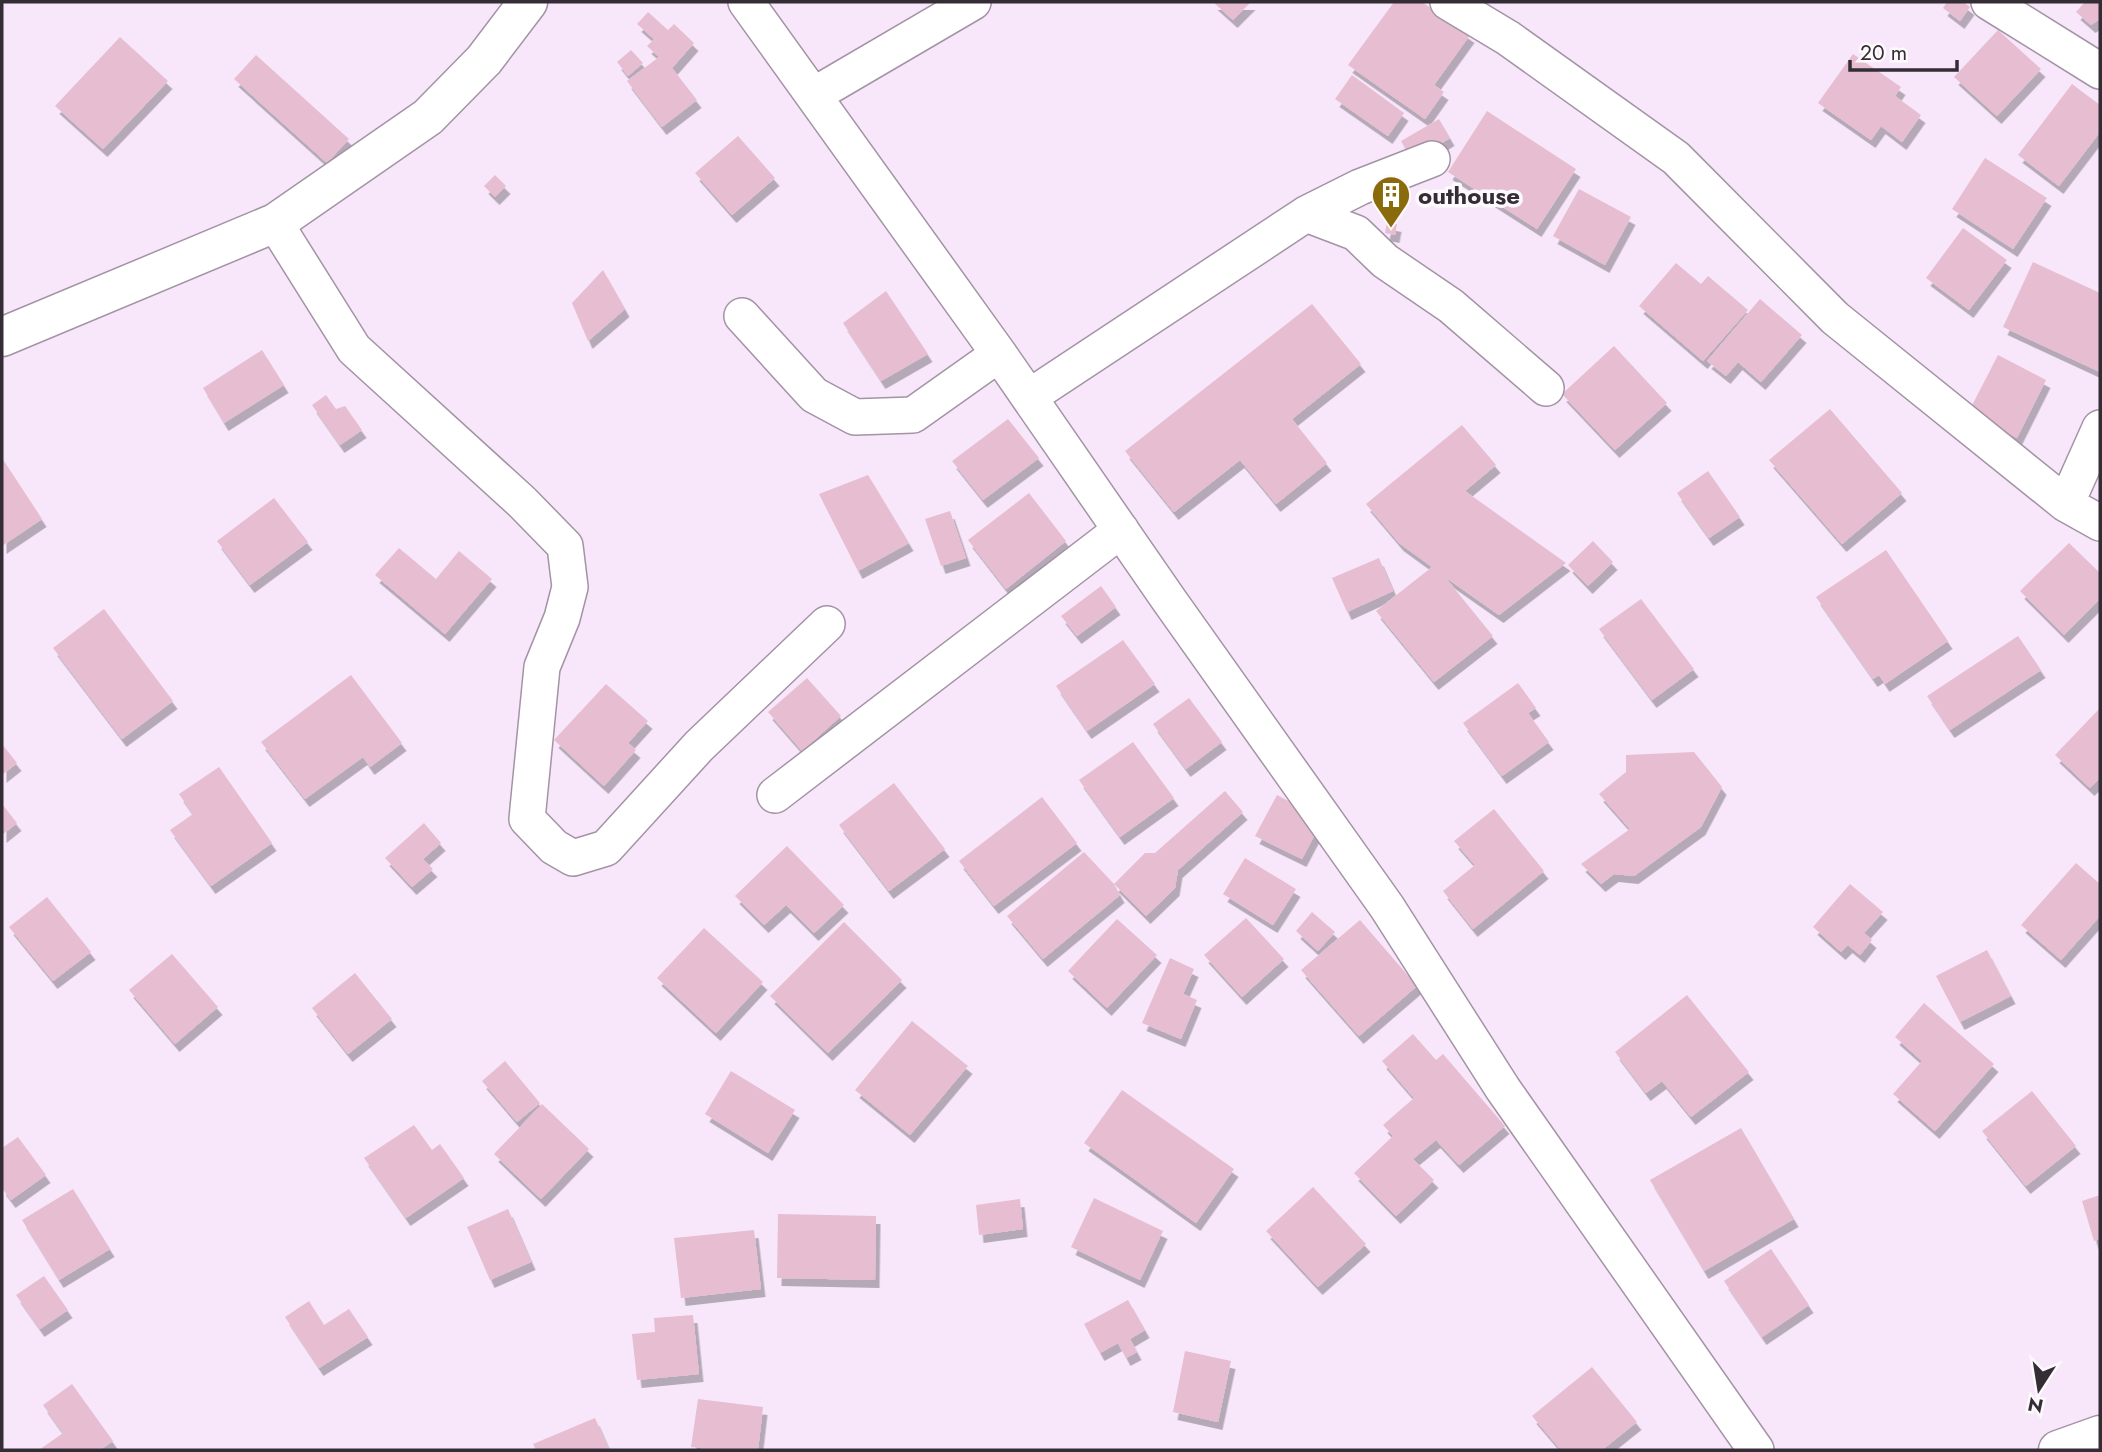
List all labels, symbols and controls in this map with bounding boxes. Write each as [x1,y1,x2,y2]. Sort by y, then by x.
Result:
scale bar [1850,28,1957,72]
text: 20 m [1860,38,1907,68]
building icon: outhouse [1370,174,1412,229]
place label: outhouse [1418,178,1520,213]
north arrow [2004,1354,2074,1424]
text: N [2025,1390,2046,1420]

